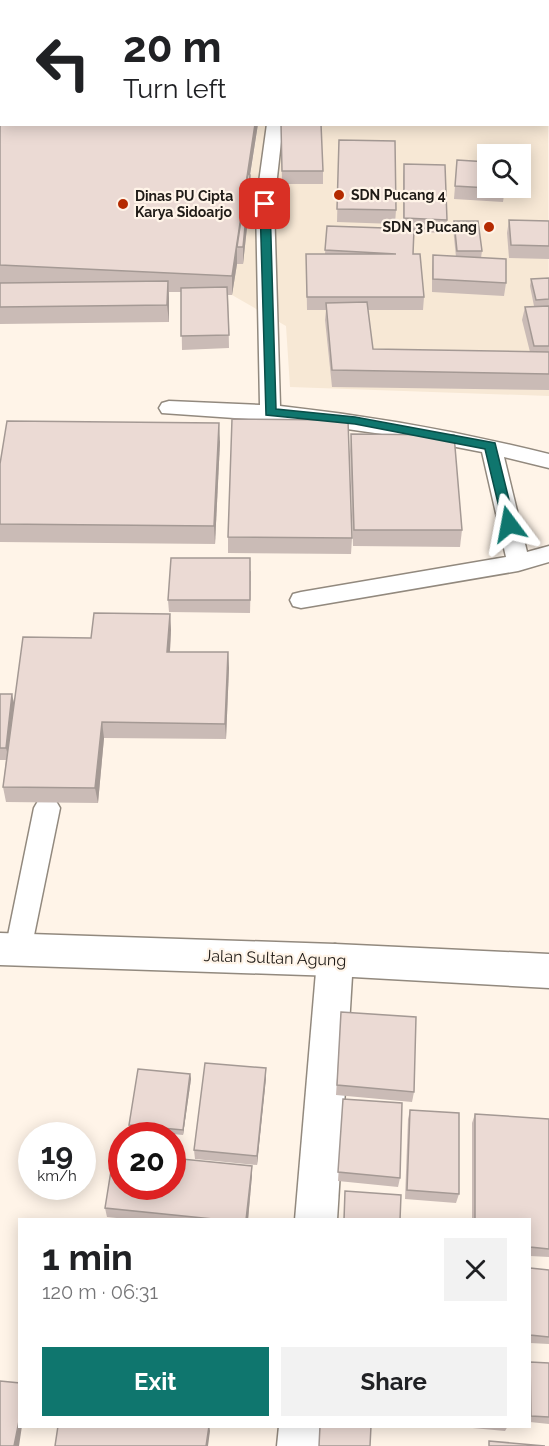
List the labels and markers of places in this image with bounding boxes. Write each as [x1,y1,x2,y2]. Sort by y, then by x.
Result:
pin [239,178,290,229]
place label: SDN Pucang 4 [351,187,446,203]
place label: Dinas PU Cipta Karya Sidoarjo [135,188,233,220]
marker: SDN Pucang 4 [332,188,346,202]
marker: Dinas PU Cipta Karya Sidoarjo [116,197,130,211]
place label: SDN 3 Pucang [383,219,477,235]
marker: SDN 3 Pucang [482,220,496,234]

